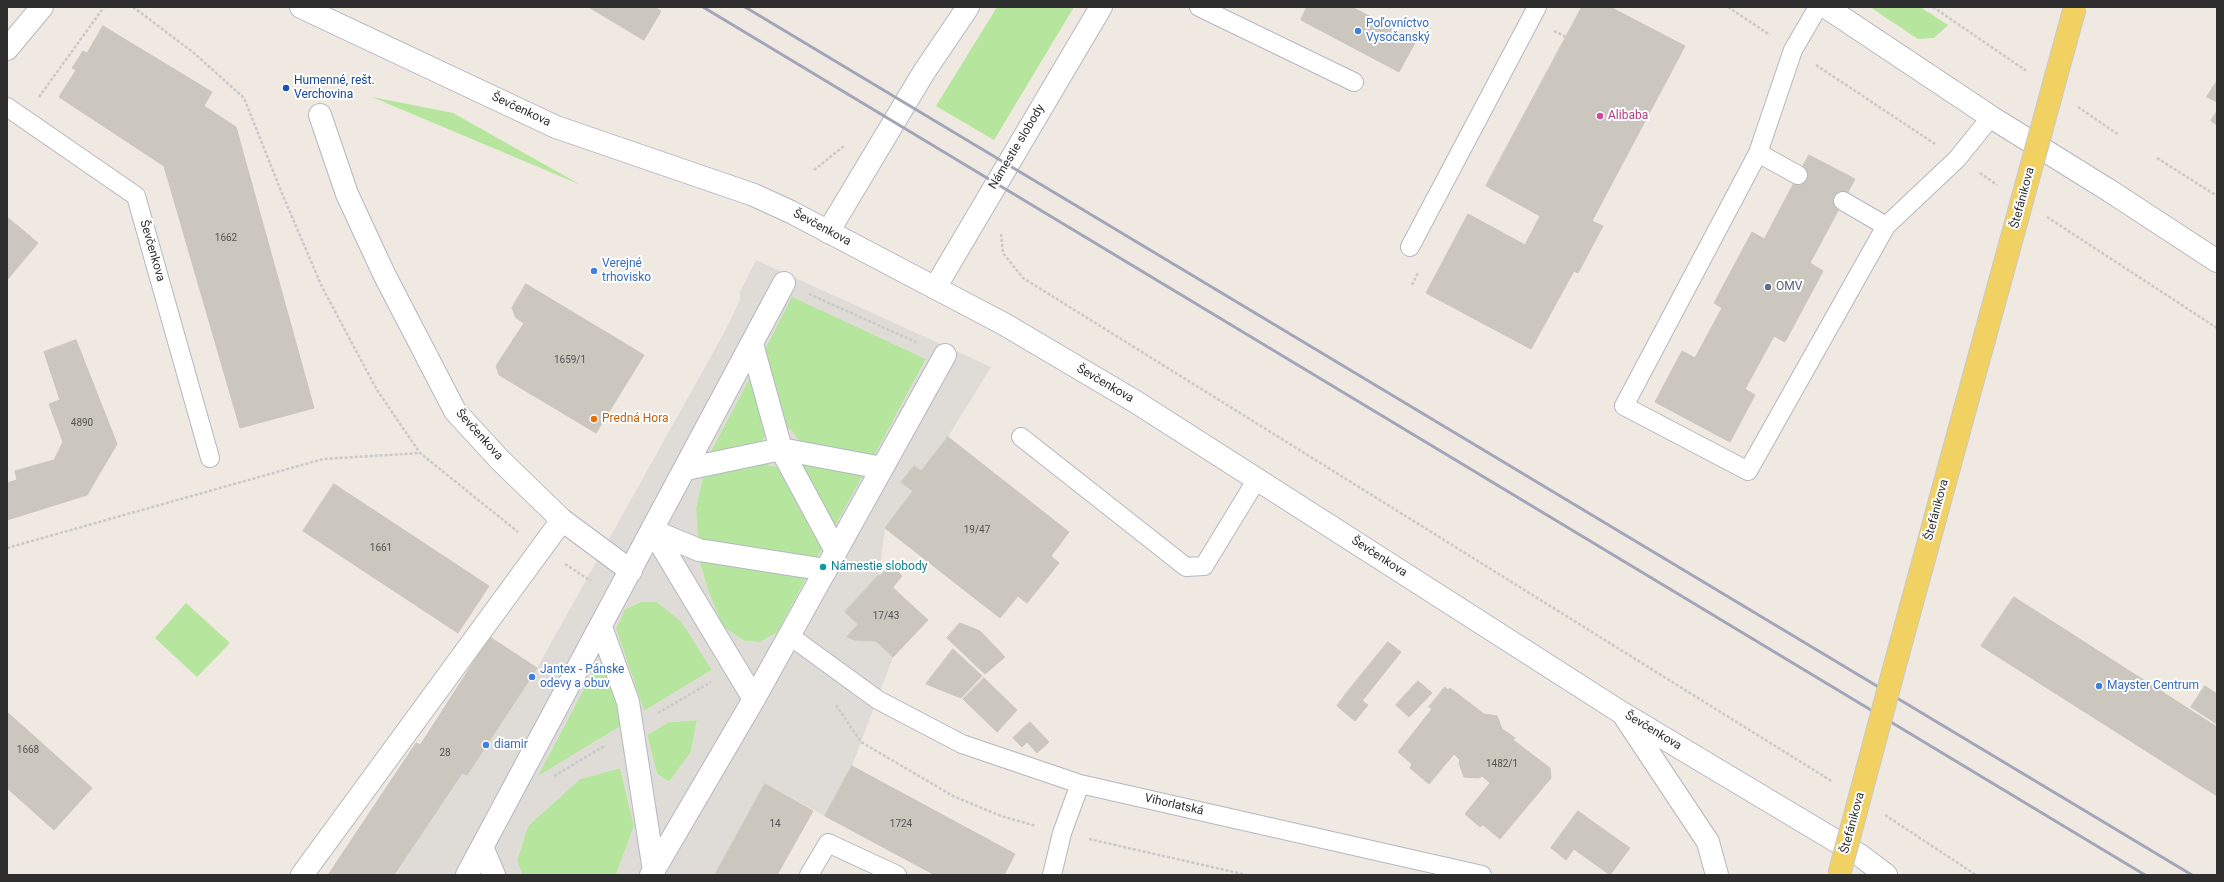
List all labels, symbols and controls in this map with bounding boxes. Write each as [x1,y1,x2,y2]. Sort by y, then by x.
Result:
place label: Poľovníctvo Vysočanský [1366,17,1430,45]
marker: Poľovníctvo Vysočanský [1353,26,1363,36]
place label: Humenné, rešt. Verchovina [294,74,375,102]
marker: Humenné, rešt. Verchovina [281,83,291,93]
street label: Ševčenkova [489,90,553,130]
street label: Námestie slobody [986,102,1048,192]
place label: Alibaba [1608,109,1648,123]
marker: Alibaba [1595,111,1605,121]
street label: Štefánikova [2008,166,2038,230]
street label: Ševčenkova [791,207,853,249]
street label: Ševčenkova [136,218,168,284]
house number: 1662 [215,232,237,244]
place label: Verejné trhovisko [602,257,651,285]
marker: Verejné trhovisko [589,266,599,276]
place label: OMV [1776,280,1802,294]
marker: OMV [1763,282,1773,292]
house number: 1659/1 [554,354,586,366]
street label: Ševčenkova [1074,362,1136,406]
street label: Ševčenkova [452,407,506,463]
place label: Predná Hora [602,412,669,426]
marker: Predná Hora [589,414,599,424]
house number: 4890 [71,417,93,429]
street label: Štefánikova [1922,478,1952,542]
house number: 19/47 [964,524,990,536]
street label: Ševčenkova [1348,534,1410,580]
house number: 1661 [370,542,392,554]
place label: Námestie slobody [831,560,927,574]
marker: Námestie slobody [818,562,828,572]
house number: 17/43 [873,610,899,622]
place label: Jantex - Pánske odevy a obuv [540,663,624,691]
marker: Jantex - Pánske odevy a obuv [527,672,537,682]
place label: Mayster Centrum [2107,679,2199,693]
marker: Mayster Centrum [2094,681,2104,691]
street label: Ševčenkova [1622,708,1684,754]
place label: diamir [494,738,528,752]
marker: diamir [481,740,491,750]
house number: 1668 [17,744,39,756]
house number: 28 [439,747,451,759]
house number: 1482/1 [1486,758,1518,770]
street label: Vihorlatská [1143,791,1205,819]
street label: Štefánikova [1838,791,1868,855]
house number: 14 [769,818,781,830]
house number: 1724 [890,818,912,830]

